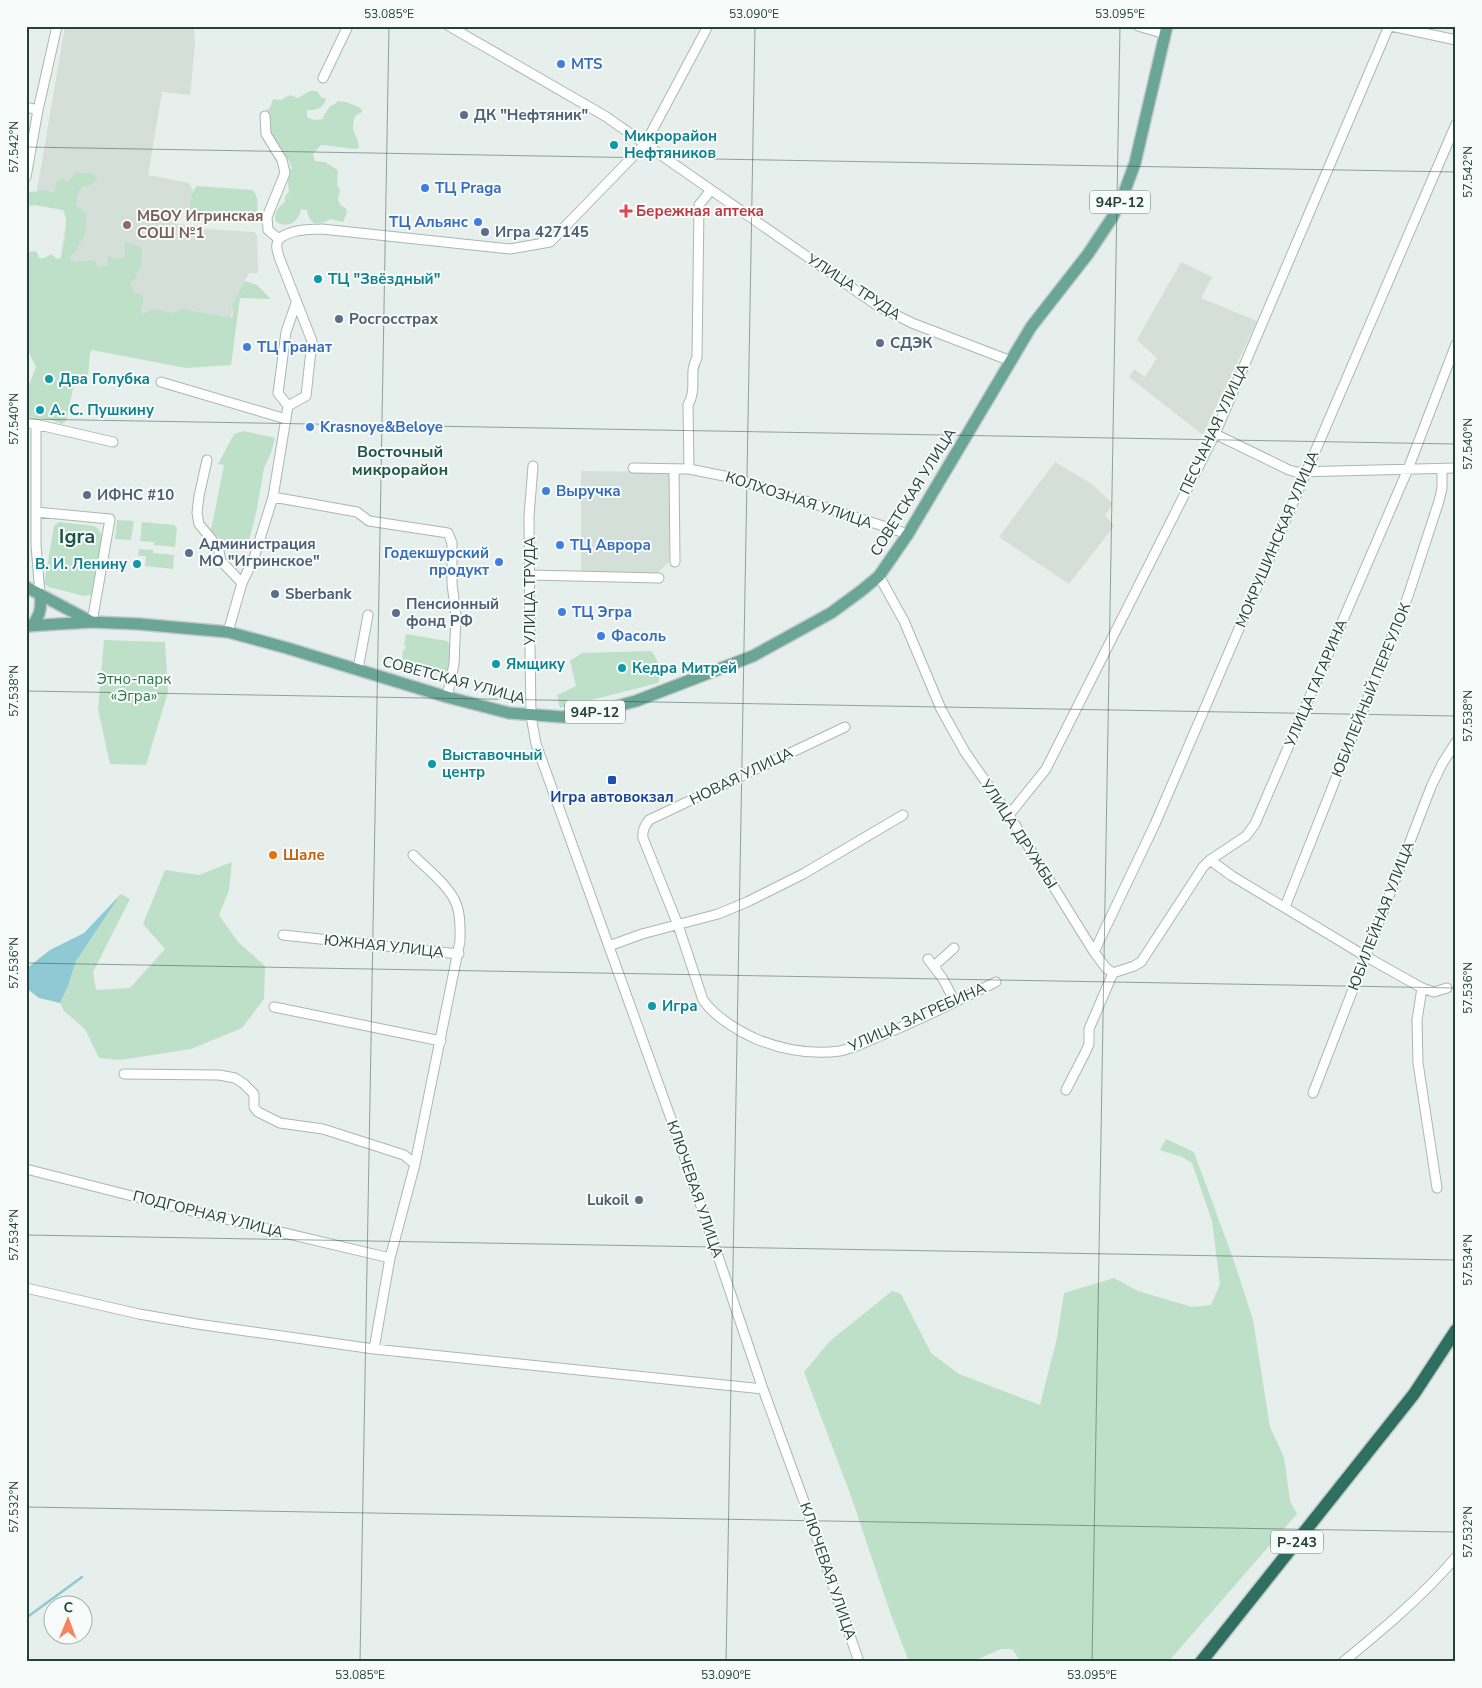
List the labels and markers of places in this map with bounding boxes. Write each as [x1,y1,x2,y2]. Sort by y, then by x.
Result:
place label: MTS [571,54,602,74]
marker: MTS [555,58,567,70]
place label: ДК "Нефтяник" [474,105,588,125]
marker: ДК "Нефтяник" [458,109,470,121]
place label: Микрорайон Нефтяников [624,126,717,163]
marker: Микрорайон Нефтяников [608,139,620,151]
place label: ТЦ Praga [435,178,501,198]
marker: ТЦ Praga [419,182,431,194]
place label: Бережная аптека [636,201,764,221]
marker: Бережная аптека [620,205,632,217]
place label: МБОУ Игринская СОШ №1 [137,206,264,243]
place label: ТЦ Альянс [389,212,468,232]
marker: ТЦ Альянс [472,216,484,228]
marker: МБОУ Игринская СОШ №1 [121,219,133,231]
place label: Игра 427145 [495,222,589,242]
marker: Игра 427145 [479,226,491,238]
place label: ТЦ "Звёздный" [328,269,440,289]
marker: ТЦ "Звёздный" [312,273,324,285]
place label: Росгосстрах [349,309,439,329]
marker: Росгосстрах [333,313,345,325]
place label: СДЭК [890,333,933,353]
place label: ТЦ Гранат [257,337,332,357]
marker: СДЭК [874,337,886,349]
marker: ТЦ Гранат [241,341,253,353]
place label: Два Голубка [59,369,150,389]
marker: Два Голубка [43,373,55,385]
place label: А. С. Пушкину [50,400,155,420]
marker: А. С. Пушкину [34,404,46,416]
place label: Krasnoye&Beloye [320,417,443,437]
marker: Krasnoye&Beloye [304,421,316,433]
place label: Выручка [556,481,621,501]
place label: ИФНС #10 [97,485,174,505]
marker: Выручка [540,485,552,497]
marker: ИФНС #10 [81,489,93,501]
place label: Администрация МО "Игринское" [199,534,320,571]
place label: ТЦ Аврора [570,535,651,555]
marker: ТЦ Аврора [554,539,566,551]
place label: Годекшурский продукт [384,543,489,580]
marker: Администрация МО "Игринское" [183,547,195,559]
place label: В. И. Ленину [35,554,128,574]
marker: Годекшурский продукт [493,556,505,568]
marker: В. И. Ленину [131,558,143,570]
place label: Sberbank [285,584,352,604]
marker: Sberbank [269,588,281,600]
place label: Пенсионный фонд РФ [406,594,499,631]
place label: ТЦ Эгра [572,602,632,622]
marker: ТЦ Эгра [556,606,568,618]
marker: Пенсионный фонд РФ [390,607,402,619]
place label: Фасоль [611,626,666,646]
marker: Фасоль [595,630,607,642]
place label: Ямщику [506,654,566,674]
marker: Ямщику [490,658,502,670]
place label: Кедра Митрей [632,658,737,678]
marker: Кедра Митрей [616,662,628,674]
place label: Выставочный центр [442,745,543,782]
marker: Выставочный центр [426,758,438,770]
marker: Игра автовокзал [606,774,618,786]
place label: Игра автовокзал [550,787,674,807]
place label: Шале [283,845,325,865]
marker: Шале [267,849,279,861]
place label: Игра [662,996,698,1016]
marker: Игра [646,1000,658,1012]
place label: Lukoil [587,1190,629,1210]
marker: Lukoil [633,1194,645,1206]

